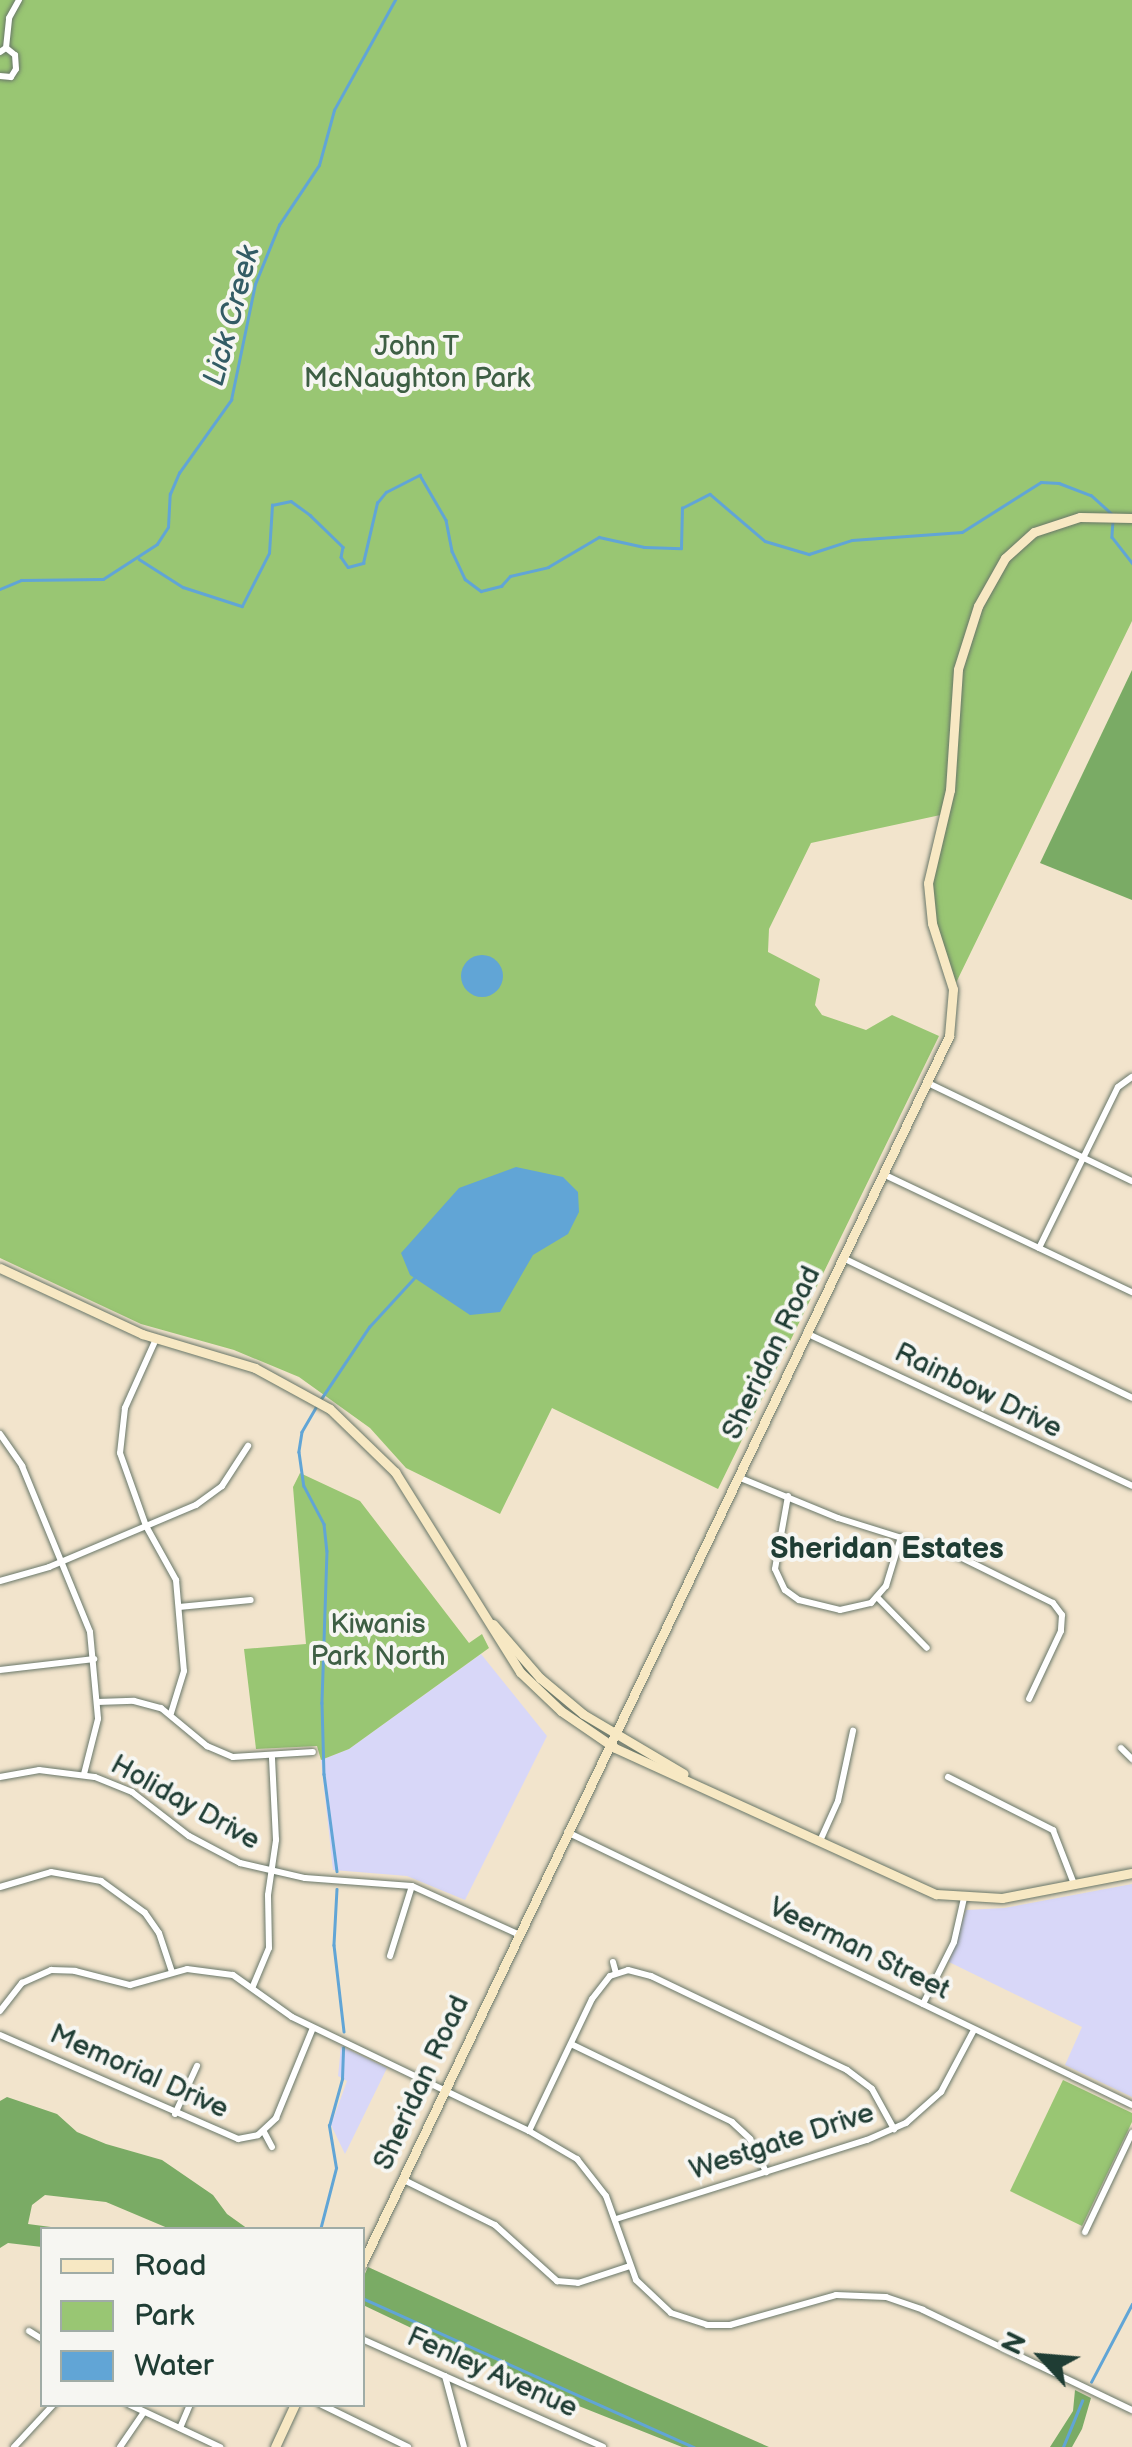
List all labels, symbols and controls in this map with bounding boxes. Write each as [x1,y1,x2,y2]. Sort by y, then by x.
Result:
water label: Lick Creek [196,242,268,390]
park label: John T McNaughton Park [304,330,530,396]
street label: Sheridan Road [716,1261,828,1445]
street label: Rainbow Drive [889,1336,1067,1446]
district label: Sheridan Estates [770,1531,1004,1567]
park label: Kiwanis Park North [310,1608,446,1674]
street label: Holiday Drive [104,1748,266,1858]
street label: Veerman Street [763,1891,955,2007]
street label: Sheridan Road [367,1990,477,2176]
street label: Memorial Drive [44,2018,234,2126]
street label: Westgate Drive [686,2096,878,2188]
legend [40,2227,365,2407]
text: Road [134,2248,207,2284]
text: Park [134,2298,194,2334]
north arrow [992,2307,1092,2407]
street label: Fenley Avenue [401,2320,583,2426]
text: N [995,2327,1034,2360]
text: Water [134,2348,214,2384]

